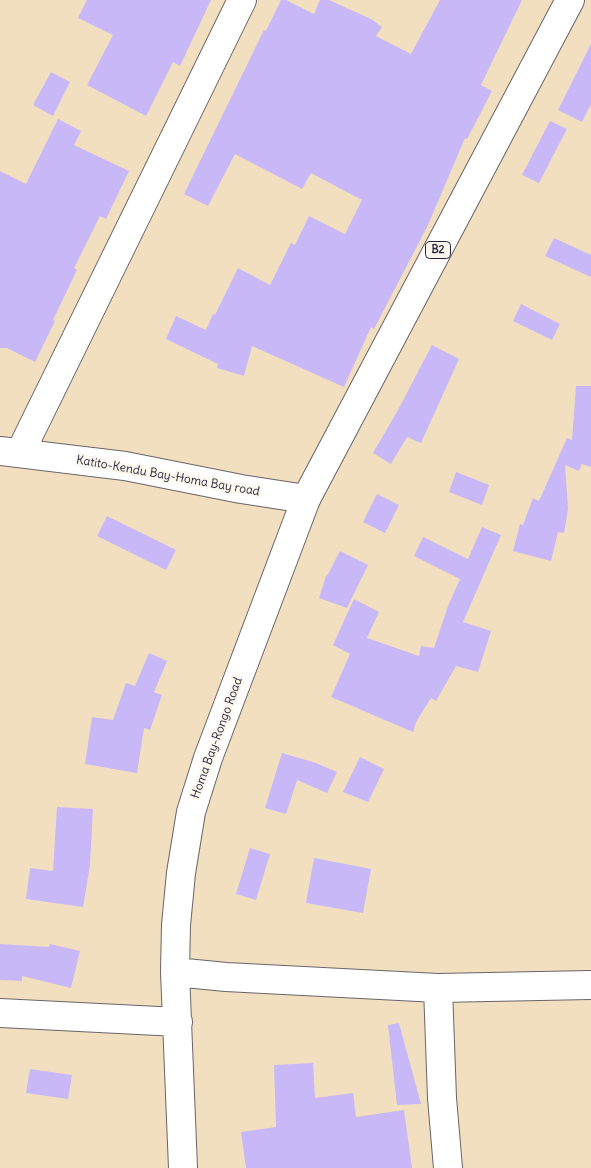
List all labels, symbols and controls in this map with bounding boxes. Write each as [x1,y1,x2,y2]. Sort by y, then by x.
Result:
road number: B2 [426,242,450,258]
street label: Katito-Kendu Bay-Homa Bay road [75,453,261,499]
street label: Homa Bay-Rongo Road [188,676,246,800]

